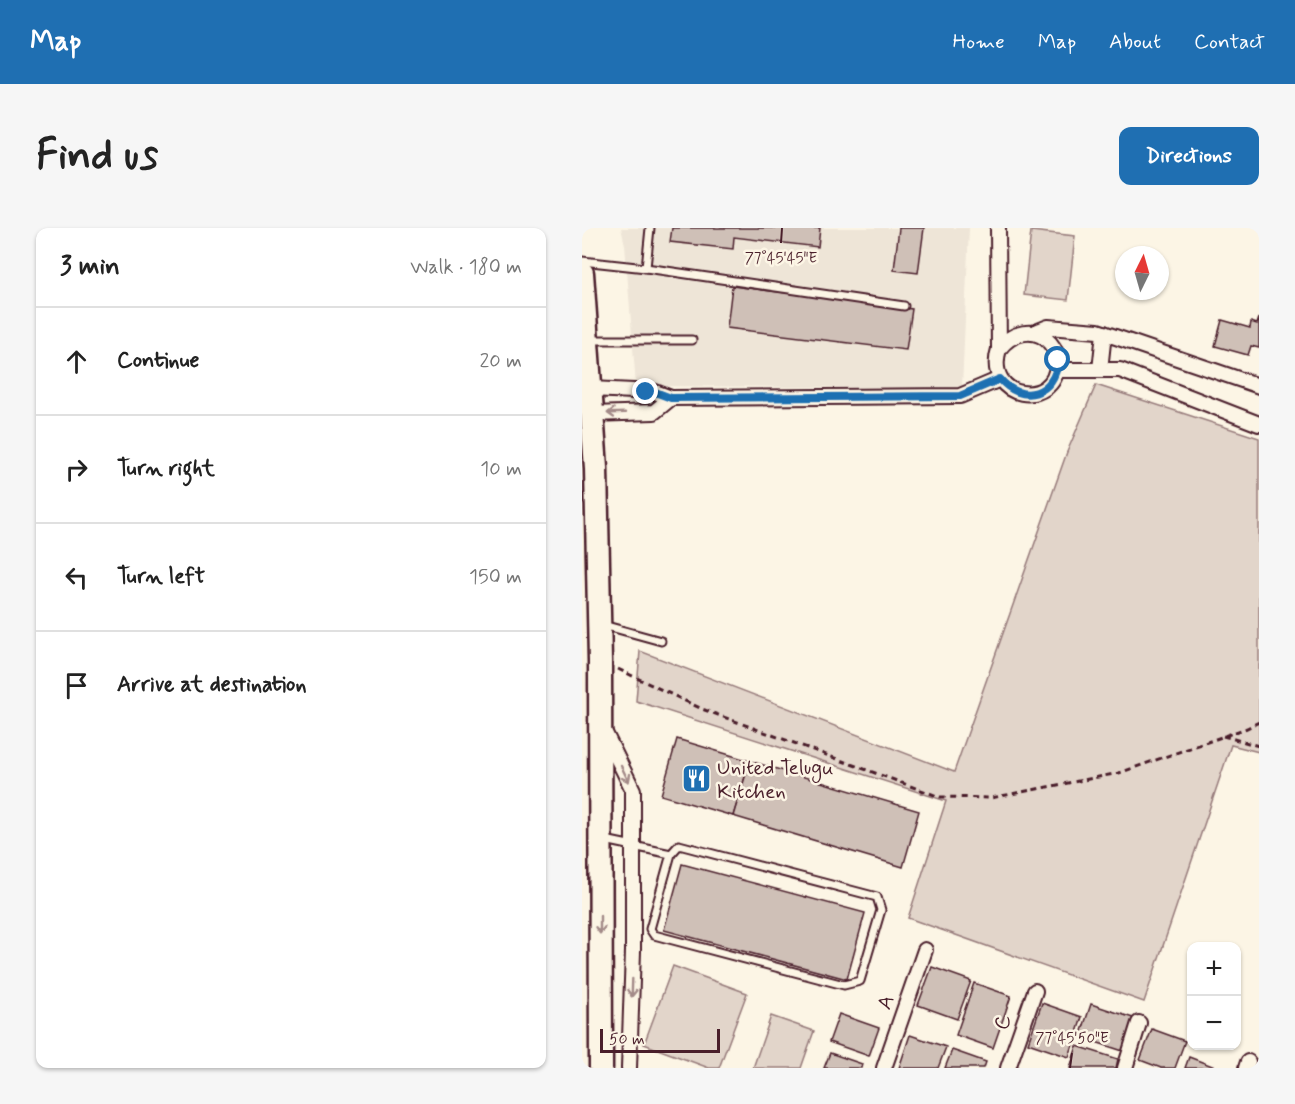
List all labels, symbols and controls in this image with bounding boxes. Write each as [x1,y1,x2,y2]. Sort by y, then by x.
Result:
text: Map [30,24,81,61]
text: Home [953,28,1005,56]
text: Map [1038,28,1076,56]
text: About [1109,28,1161,56]
text: Contact [1194,28,1265,56]
button: Directions [1119,127,1259,185]
text: Find us [36,129,158,184]
north arrow [1115,246,1169,300]
text: 77°45'45"E [745,249,818,269]
text: 3 min [60,250,120,284]
text: Walk · 180 m [410,254,522,281]
icon: ahead [60,345,93,378]
route start [1044,346,1070,372]
text: Continue [117,347,199,375]
text: 20 m [479,348,522,375]
route end [632,378,658,404]
one-way arrow [606,408,626,419]
icon: right [60,453,93,486]
text: Turn right [117,455,215,483]
text: 10 m [480,456,522,483]
icon: left [60,561,93,594]
text: Turn left [117,563,205,591]
text: 150 m [469,564,522,591]
icon: arrive [60,669,93,702]
text: Arrive at destination [117,671,307,699]
place label: United Telugu Kitchen [717,754,834,806]
restaurant icon: United Telugu Kitchen [680,763,712,795]
one-way arrow [620,765,632,783]
one-way arrow [594,915,606,935]
map controls [1187,942,1241,1050]
button: + [1187,942,1241,996]
one-way arrow [626,978,637,998]
street label: A [870,991,901,1013]
button: − [1187,996,1241,1050]
street label: C [987,1011,1019,1034]
scale bar [600,1026,720,1054]
text: 50 m [609,1029,645,1050]
text: 77°45'50"E [1035,1029,1109,1049]

